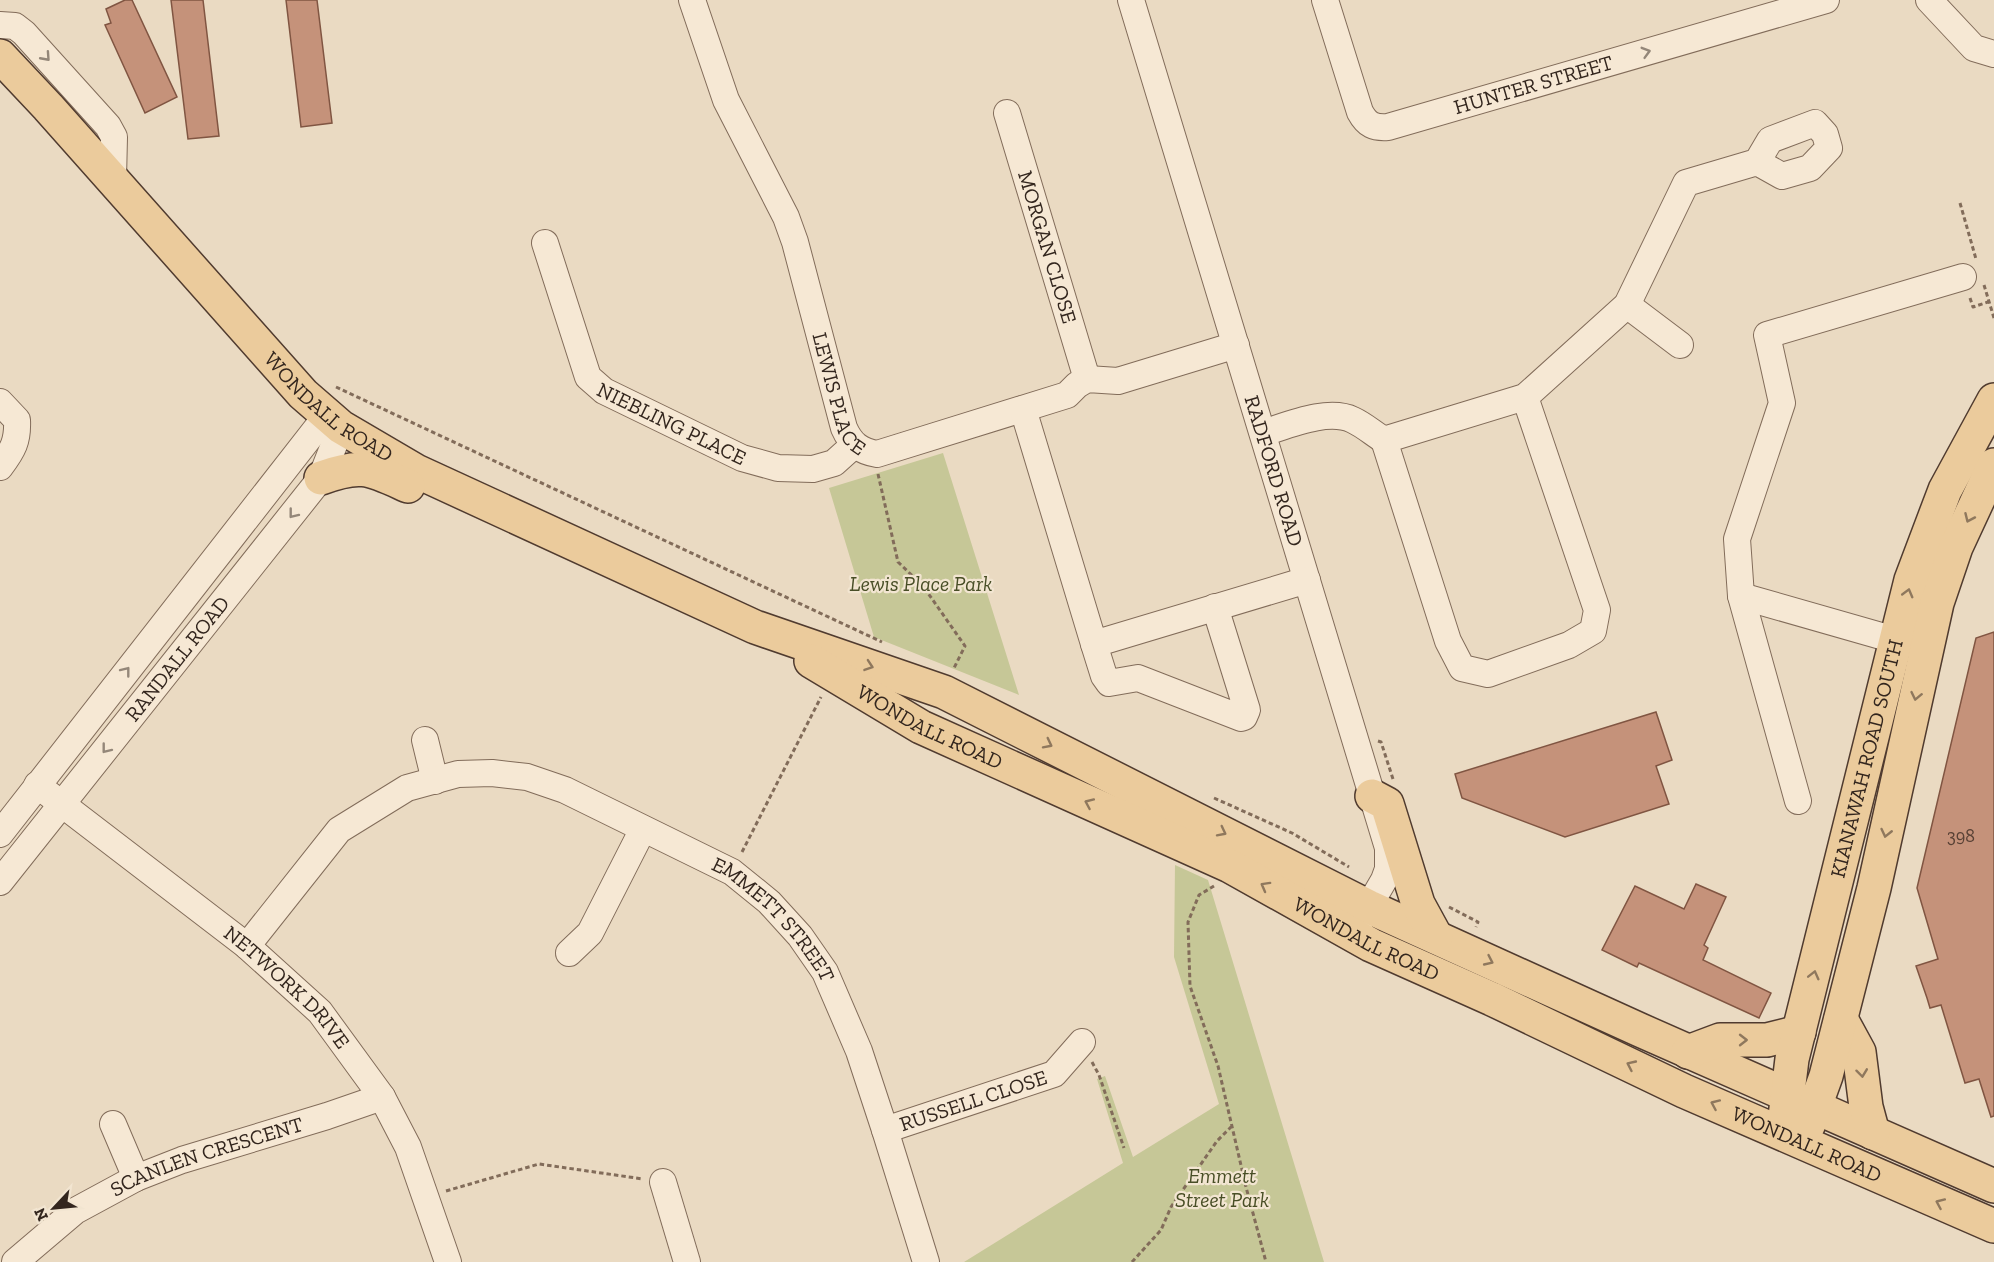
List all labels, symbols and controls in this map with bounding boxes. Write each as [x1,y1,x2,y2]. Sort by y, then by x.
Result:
one-way arrow [1640,47,1651,59]
street label: HUNTER STREET [1451,49,1616,119]
one-way arrow [39,50,50,61]
street label: MORGAN CLOSE [1013,168,1083,326]
street label: LEWIS PLACE [807,330,871,460]
street label: WONDALL ROAD [259,346,398,467]
street label: NIEBLING PLACE [593,377,750,470]
street label: RADFORD ROAD [1240,392,1309,549]
one-way arrow [289,507,300,518]
one-way arrow [1964,512,1976,523]
park label: Lewis Place Park [850,571,992,596]
one-way arrow [1901,588,1913,599]
street label: RANDALL ROAD [120,591,234,726]
street label: KIANAWAH ROAD SOUTH [1824,637,1908,880]
one-way arrow [864,659,874,672]
one-way arrow [118,667,129,678]
street label: WONDALL ROAD [853,678,1007,774]
one-way arrow [1911,691,1924,701]
one-way arrow [1041,737,1052,749]
one-way arrow [103,742,114,753]
one-way arrow [1084,798,1095,810]
one-way arrow [1215,825,1226,837]
house number: 398 [1947,825,1975,847]
one-way arrow [1881,828,1894,838]
street label: EMMETT STREET [708,851,840,985]
one-way arrow [1260,882,1271,893]
street label: WONDALL ROAD [1289,891,1444,986]
street label: NETWORK DRIVE [219,920,355,1053]
one-way arrow [1482,954,1493,966]
one-way arrow [1806,970,1819,980]
one-way arrow [1739,1034,1748,1046]
one-way arrow [1627,1061,1638,1073]
street label: RUSSELL CLOSE [896,1064,1050,1136]
one-way arrow [1855,1068,1867,1077]
one-way arrow [1710,1099,1721,1111]
street label: WONDALL ROAD [1728,1100,1886,1188]
street label: SCANLEN CRESCENT [106,1111,306,1202]
park label: Emmett Street Park [1175,1163,1269,1212]
north arrow [24,1178,84,1238]
one-way arrow [1936,1198,1947,1210]
text: N [30,1205,52,1224]

